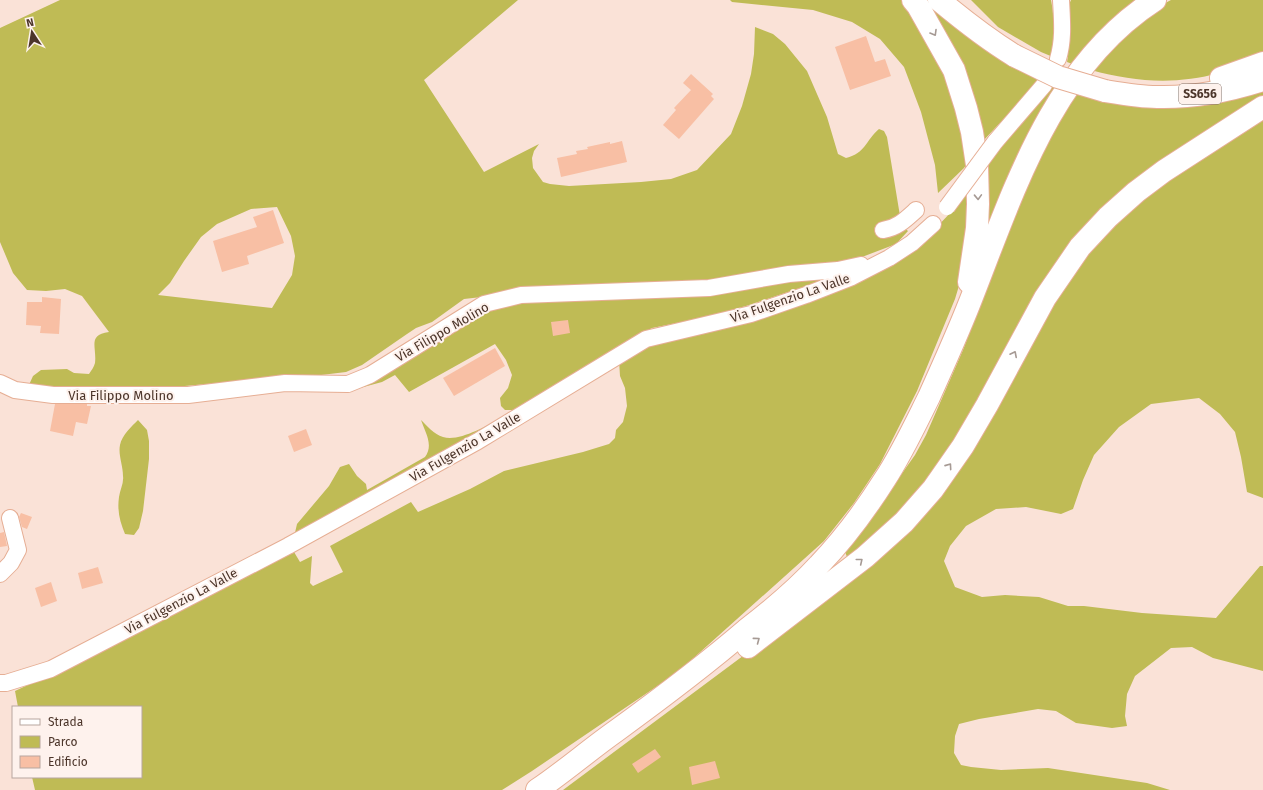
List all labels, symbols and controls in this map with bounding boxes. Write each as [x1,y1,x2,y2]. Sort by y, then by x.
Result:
north arrow [12,12,52,52]
text: N [25,16,35,30]
one-way arrow [929,29,936,36]
road number: SS656 [1179,84,1221,104]
one-way arrow [974,194,982,200]
street label: Via Fulgenzio La Valle [728,270,852,326]
street label: Via Filippo Molino [393,299,491,365]
one-way arrow [1009,351,1017,358]
street label: Via Filippo Molino [68,388,174,403]
street label: Via Fulgenzio La Valle [407,409,523,485]
one-way arrow [944,463,952,470]
one-way arrow [856,559,863,566]
street label: Via Fulgenzio La Valle [122,565,240,637]
one-way arrow [753,638,760,645]
legend [12,706,142,778]
text: Strada [48,715,83,729]
text: Parco [48,735,78,749]
text: Edificio [48,755,88,769]

